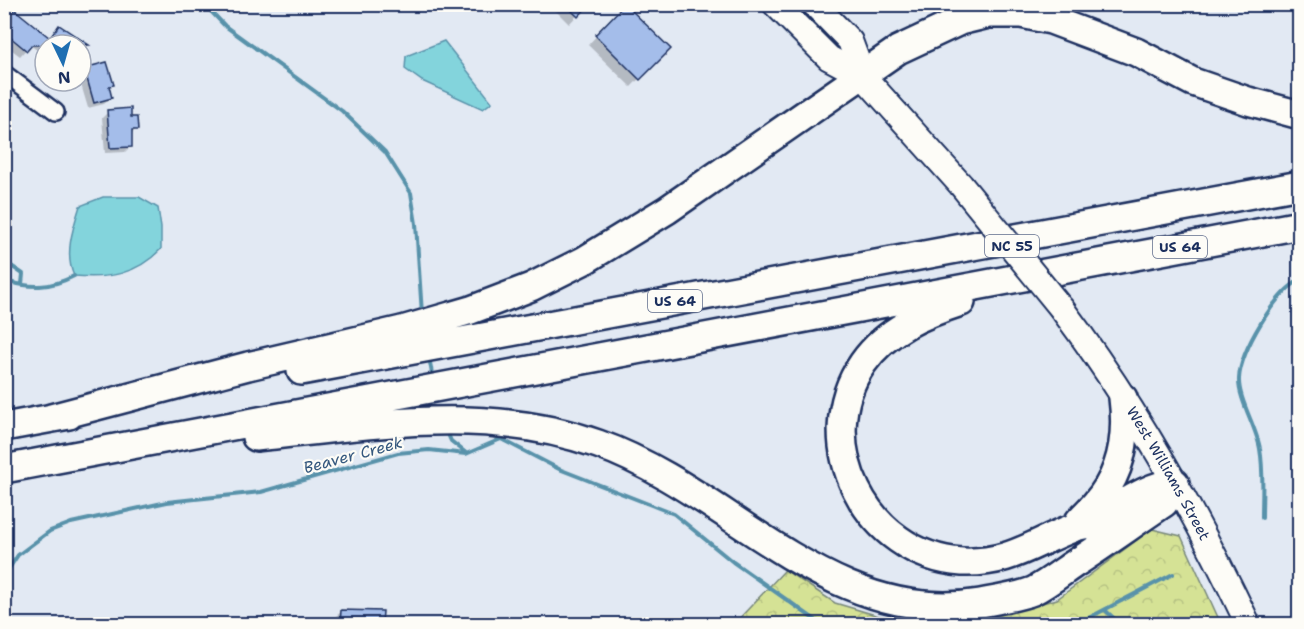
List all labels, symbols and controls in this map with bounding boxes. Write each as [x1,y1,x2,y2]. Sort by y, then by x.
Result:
north arrow [33,33,93,93]
text: N [57,66,71,88]
road number: NC 55 [985,235,1039,257]
road number: US 64 [1153,236,1207,258]
road number: US 64 [648,290,702,312]
street label: West Williams Street [1122,403,1215,544]
water label: Beaver Creek [301,432,405,478]

